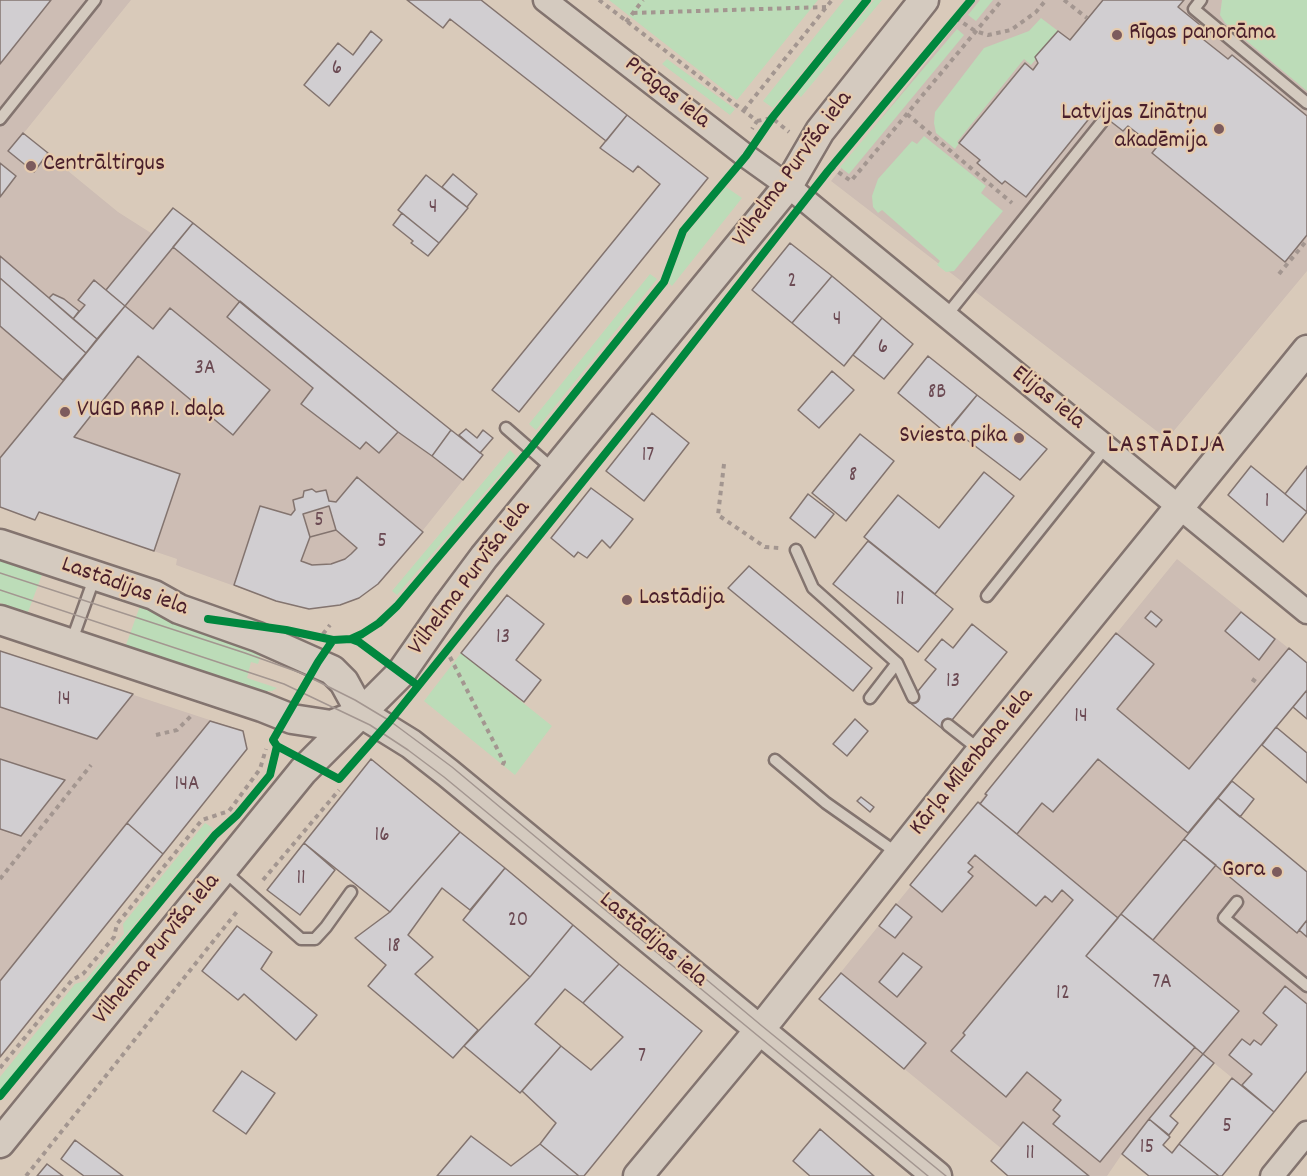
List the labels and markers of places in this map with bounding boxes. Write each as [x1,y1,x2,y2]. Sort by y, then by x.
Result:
place label: Rīgas panorāma [1129,21,1275,49]
marker: Rīgas panorāma [1110,28,1124,42]
place label: Latvijas Zinātņu akadēmija [1061,101,1207,157]
marker: Latvijas Zinātņu akadēmija [1212,122,1226,136]
place label: Centrāltirgus [43,152,165,180]
marker: Centrāltirgus [24,159,38,173]
place label: VUGD RRP 1. daļa [77,398,224,426]
marker: VUGD RRP 1. daļa [58,405,72,419]
place label: Sviesta pika [899,424,1007,452]
marker: Sviesta pika [1012,431,1026,445]
place label: Lastādija [639,586,724,614]
marker: Lastādija [620,593,634,607]
place label: Gora [1222,858,1265,886]
marker: Gora [1270,865,1284,879]

